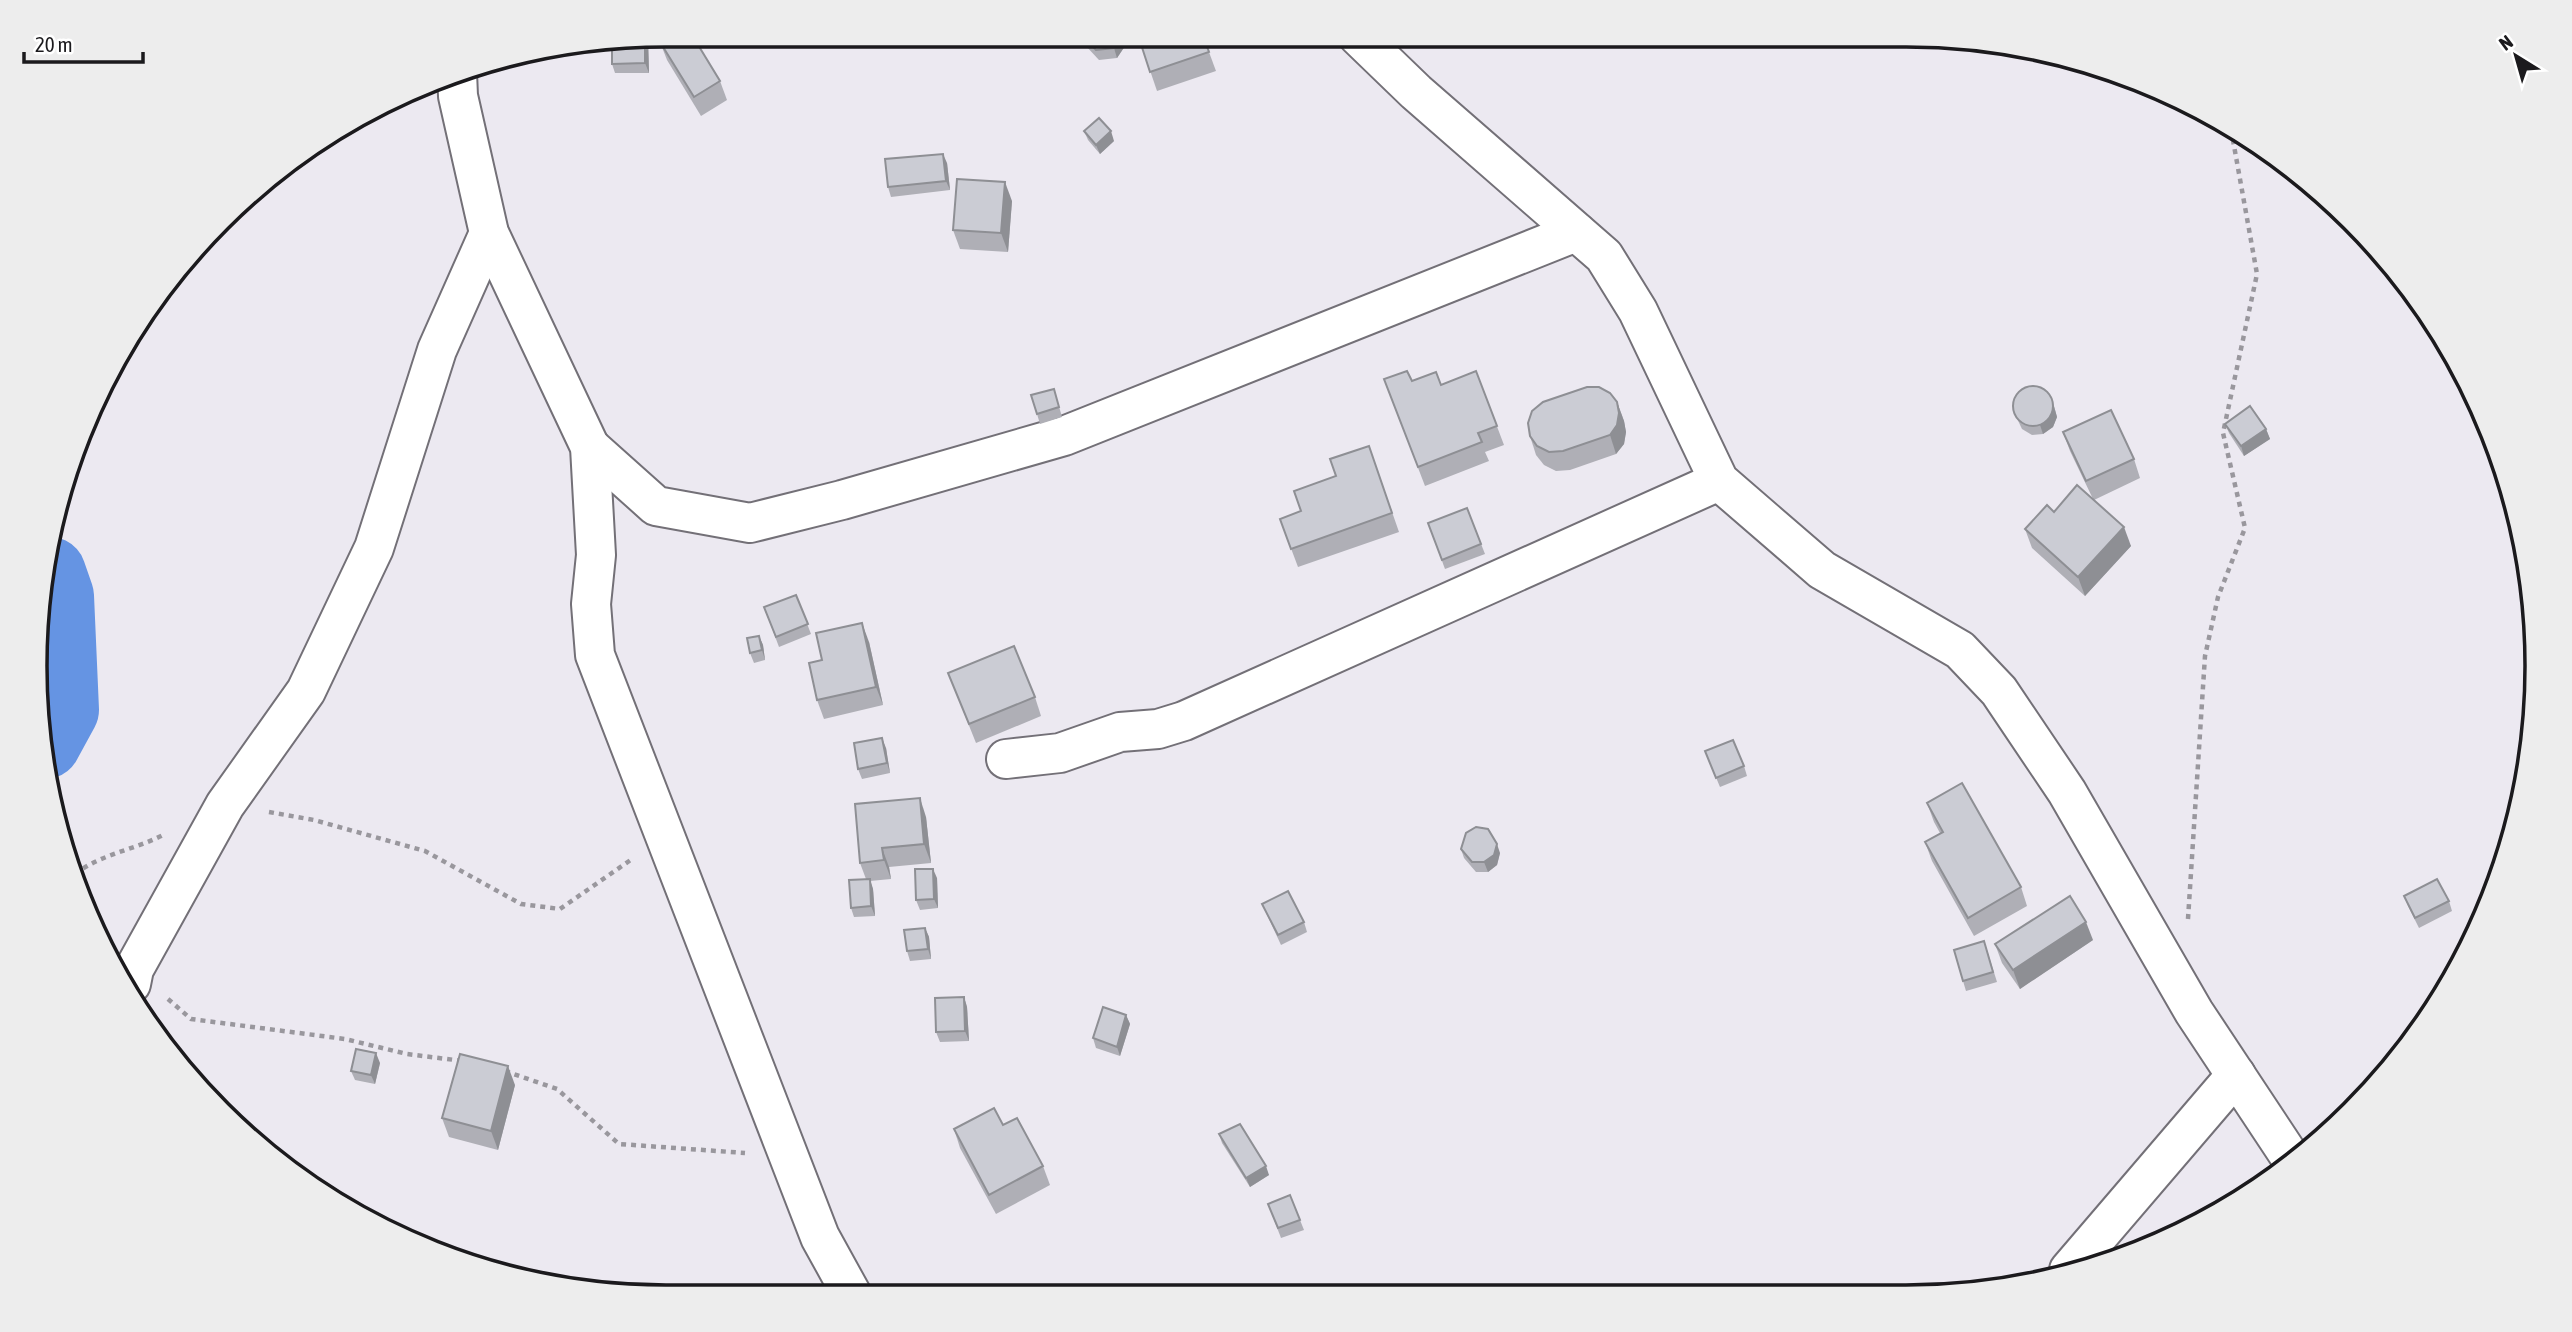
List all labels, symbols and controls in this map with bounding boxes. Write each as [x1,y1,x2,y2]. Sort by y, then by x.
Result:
scale bar [24,21,144,65]
north arrow [2481,21,2551,91]
text: N [2495,30,2517,55]
text: 20 m [35,32,73,56]

